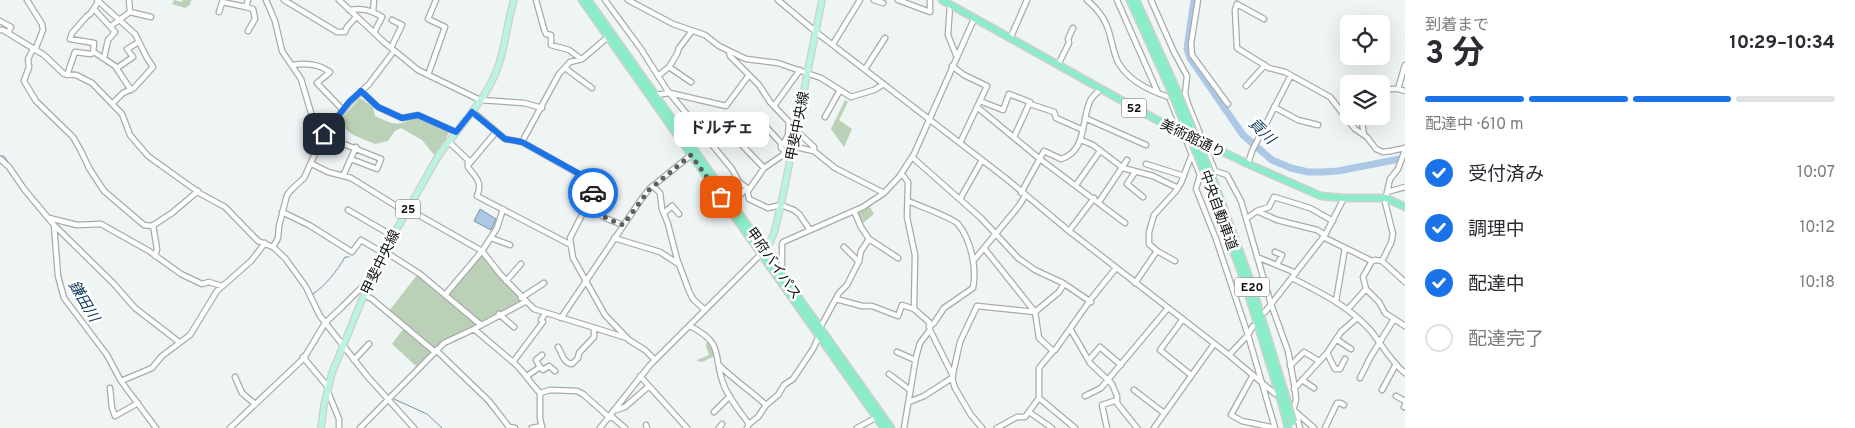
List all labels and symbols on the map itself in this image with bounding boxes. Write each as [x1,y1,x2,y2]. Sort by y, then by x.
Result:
street label: 甲斐中央線 [783,90,813,162]
road number: 52 [1122,99,1146,118]
callout: ドルチェ [674,112,768,147]
pin [303,113,345,155]
street label: 美術館通り [1157,115,1228,162]
water label: 貢川 [1244,115,1280,151]
courier [568,168,618,218]
street label: 中央自動車道 [1195,168,1240,253]
pin [700,176,742,218]
road number: 25 [396,200,420,218]
street label: 甲府バイパス [742,225,804,303]
street label: 甲斐中央線 [358,227,404,298]
water label: 鎌田川 [63,278,103,328]
road number: E20 [1234,278,1270,296]

